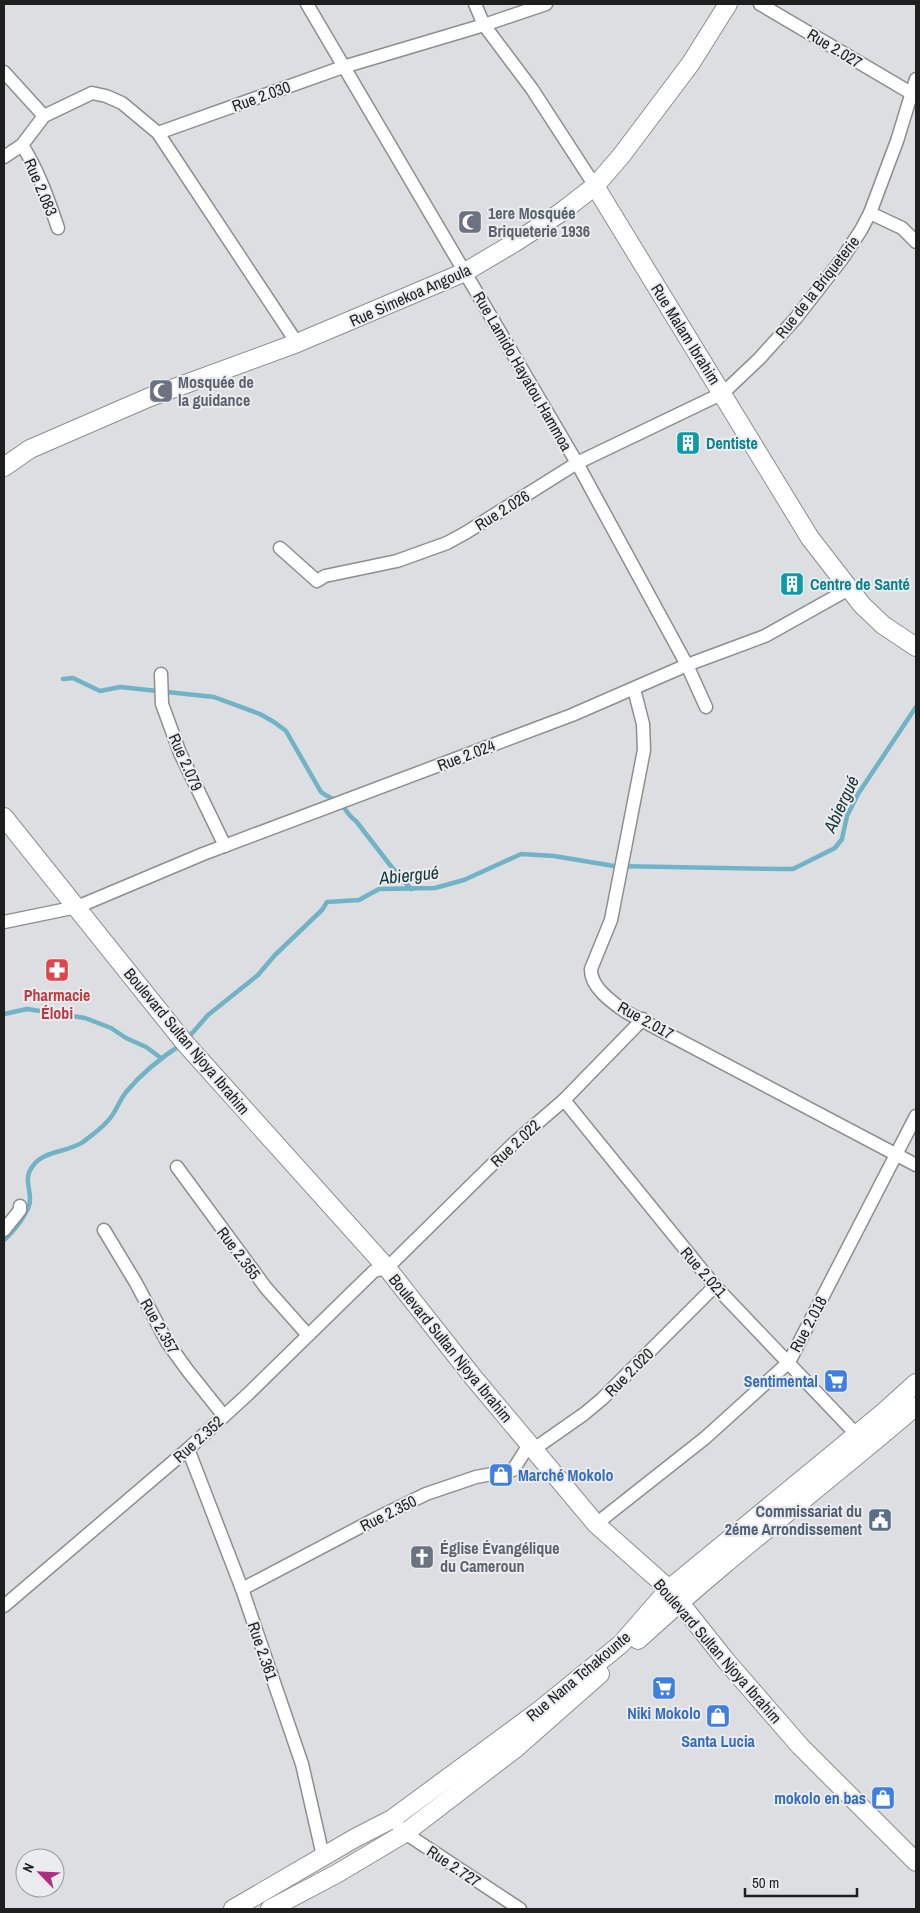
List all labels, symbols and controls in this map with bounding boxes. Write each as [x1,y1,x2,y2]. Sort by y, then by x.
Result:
street label: Rue 2.027 [803,23,867,73]
street label: Rue 2.030 [229,75,293,117]
street label: Rue 2.083 [19,155,63,219]
place label: 1ere Mosquée Briqueterie 1936 [488,202,590,242]
mosque icon: 1ere Mosquée Briqueterie 1936 [457,209,483,235]
street label: Rue de la Briqueterie [770,231,864,343]
street label: Rue Simekoa Angoula [346,258,475,332]
street label: Rue Malam Ibrahim [646,279,726,389]
street label: Rue Lamido Hayatou Hammoa [468,287,578,455]
place label: Mosquée de la guidance [178,371,254,411]
mosque icon: Mosquée de la guidance [148,378,174,404]
building icon: Dentiste [675,430,701,456]
place label: Dentiste [706,432,758,454]
street label: Rue 2.026 [470,485,534,535]
building icon: Centre de Santé [779,571,805,597]
place label: Centre de Santé [810,573,910,595]
street label: Rue 2.079 [164,730,208,794]
street label: Rue 2.024 [434,734,498,776]
water label: Abiergué [817,772,865,837]
water label: Abiergué [377,859,440,891]
pharmacy icon: Pharmacie Élobi [44,957,70,983]
street label: Boulevard Sultan Njoya Ibrahim [119,963,255,1119]
place label: Pharmacie Élobi [24,984,90,1024]
street label: Rue 2.017 [614,996,678,1044]
street label: Rue 2.022 [485,1114,545,1172]
street label: Rue 2.355 [212,1222,266,1284]
street label: Rue 2.021 [676,1242,733,1303]
street label: Boulevard Sultan Njoya Ibrahim [384,1269,518,1427]
street label: Rue 2.018 [784,1292,832,1356]
street label: Rue 2.357 [135,1294,185,1358]
street label: Rue 2.020 [600,1343,658,1401]
supermarket icon: Sentimental [823,1368,849,1394]
place label: Sentimental [744,1370,818,1392]
street label: Rue 2.352 [168,1411,228,1467]
shop icon: Marché Mokolo [488,1462,514,1488]
place label: Marché Mokolo [518,1464,614,1486]
street label: Rue 2.350 [356,1489,420,1537]
place label: Commissariat du 2éme Arrondissement [725,1500,863,1540]
public building icon: Commissariat du 2éme Arrondissement [867,1507,893,1533]
place label: Église Évangélique du Cameroun [440,1537,560,1577]
church icon: Église Évangélique du Cameroun [409,1544,435,1570]
street label: Boulevard Sultan Njoya Ibrahim [649,1574,787,1728]
street label: Rue 2.361 [243,1619,283,1684]
street label: Rue Nana Tchakounte [521,1626,635,1726]
supermarket icon: Niki Mokolo [651,1675,677,1701]
place label: Niki Mokolo [627,1702,701,1724]
shop icon: Santa Lucia [705,1703,731,1729]
place label: Santa Lucia [681,1730,756,1752]
shop icon: mokolo en bas [870,1785,896,1811]
place label: mokolo en bas [774,1787,866,1809]
street label: Rue 2.727 [423,1840,485,1892]
north arrow [15,1848,65,1898]
text: N [18,1860,38,1875]
scale bar [745,1866,858,1898]
text: 50 m [752,1872,779,1893]

